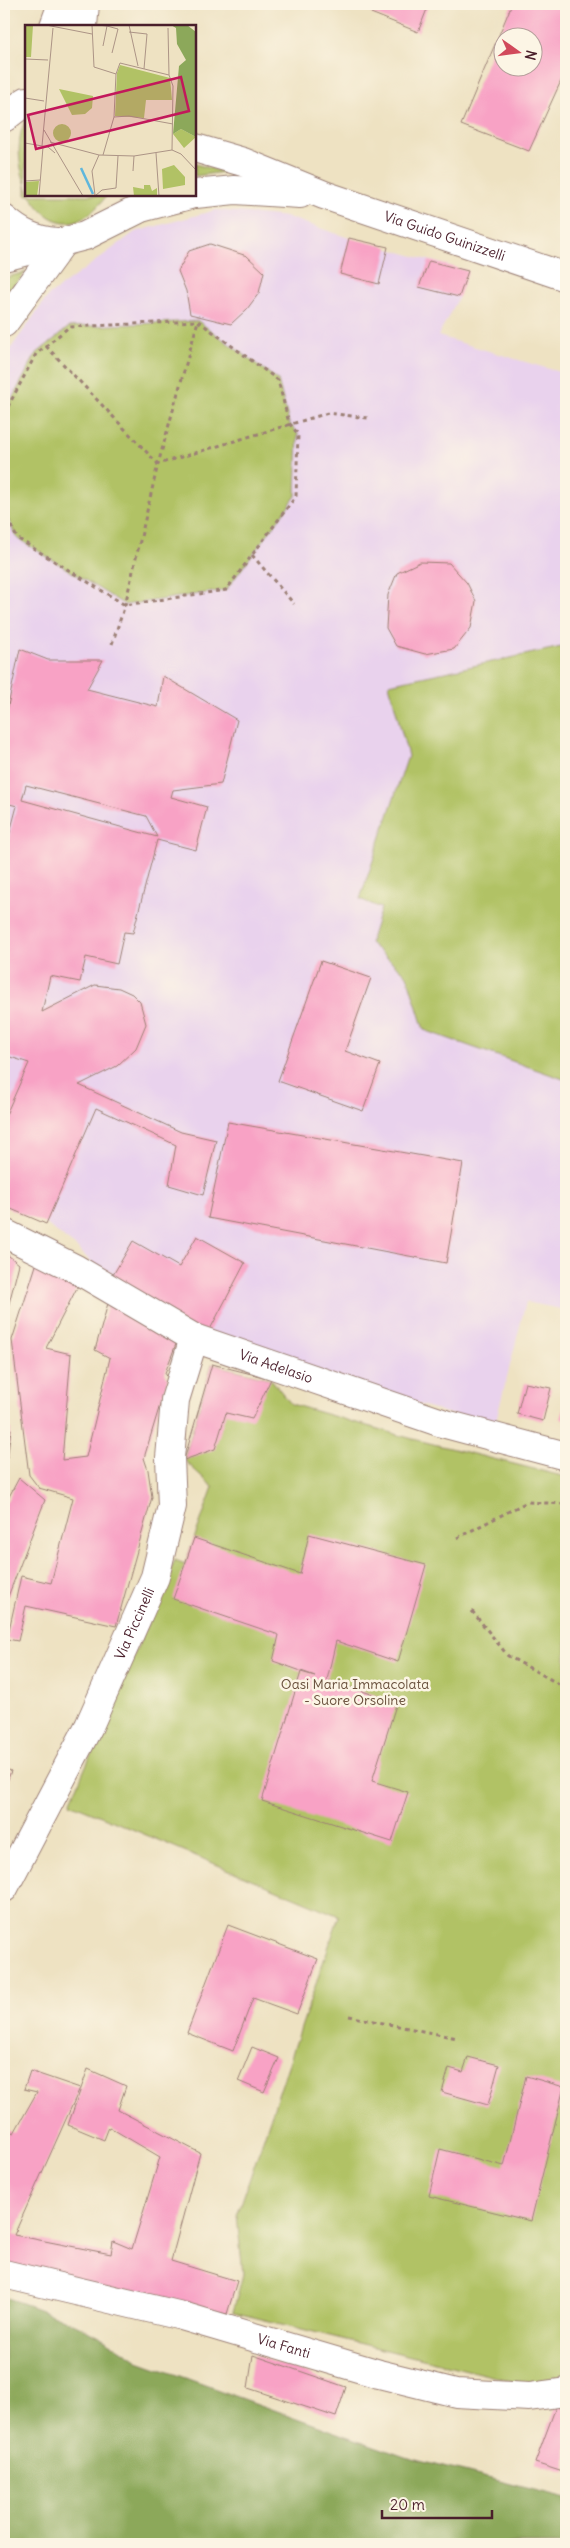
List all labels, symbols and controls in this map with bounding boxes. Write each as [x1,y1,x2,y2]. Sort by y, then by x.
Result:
inset map [25,25,196,196]
north arrow [492,28,542,78]
text: N [521,48,541,62]
street label: Via Guido Guinizzelli [382,207,508,265]
street label: Via Adelasio [237,1345,315,1387]
street label: Via Piccinelli [111,1585,158,1662]
park label: Oasi Maria Immacolata - Suore Orsoline [281,1675,429,1709]
street label: Via Fanti [255,2330,312,2362]
scale bar [382,2488,492,2520]
text: 20 m [390,2495,425,2514]

